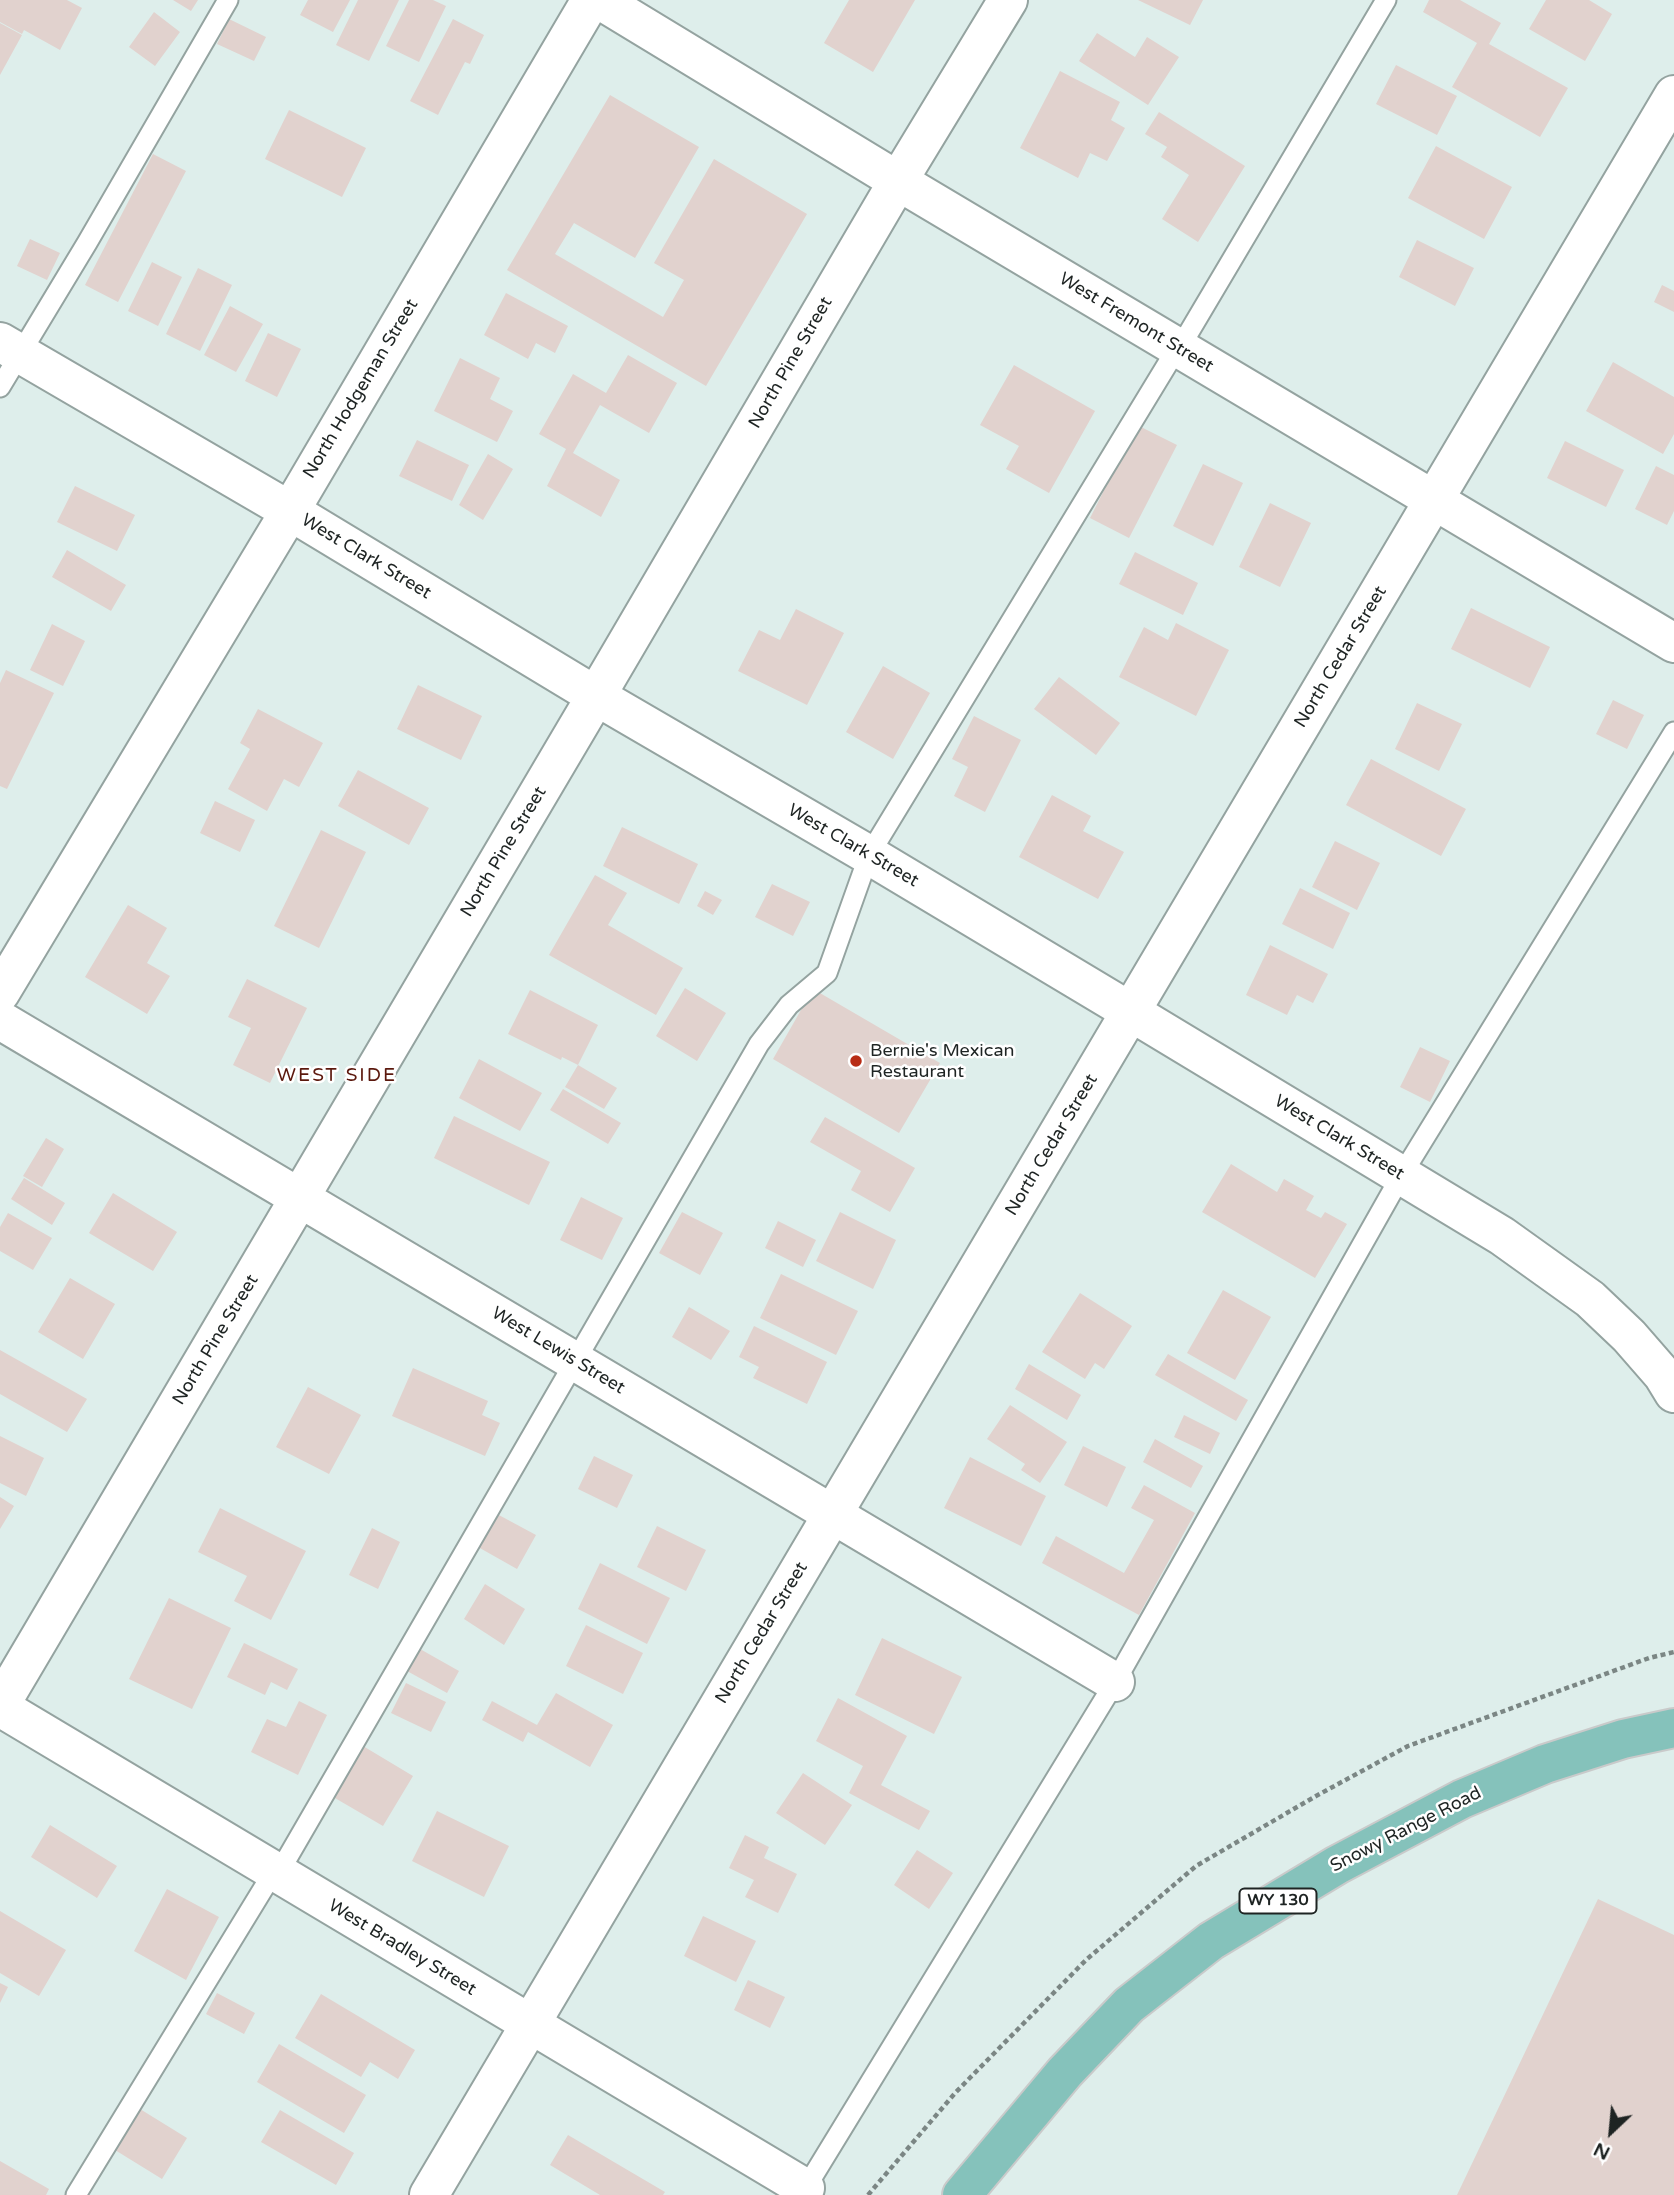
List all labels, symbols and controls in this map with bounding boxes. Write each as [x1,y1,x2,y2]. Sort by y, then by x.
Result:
street label: West Fremont Street [1055,268,1217,378]
street label: North Pine Street [745,293,837,433]
street label: North Hodgeman Street [299,295,423,483]
street label: West Clark Street [297,510,435,604]
street label: North Cedar Street [1290,582,1392,732]
street label: North Pine Street [457,783,551,921]
street label: West Clark Street [784,800,922,892]
place label: Bernie's Mexican Restaurant [870,1040,1015,1082]
marker: Bernie's Mexican Restaurant [848,1053,864,1069]
district label: WEST SIDE [278,1065,396,1087]
street label: North Cedar Street [1001,1070,1103,1220]
street label: West Clark Street [1270,1091,1408,1185]
street label: North Pine Street [169,1271,263,1409]
street label: West Lewis Street [487,1303,629,1399]
street label: North Cedar Street [711,1558,813,1708]
street label: Snowy Range Road [1327,1783,1485,1877]
road number: WY 130 [1240,1888,1316,1913]
street label: West Bradley Street [324,1895,480,2001]
north arrow [1576,2097,1646,2167]
text: N [1590,2138,1613,2164]

